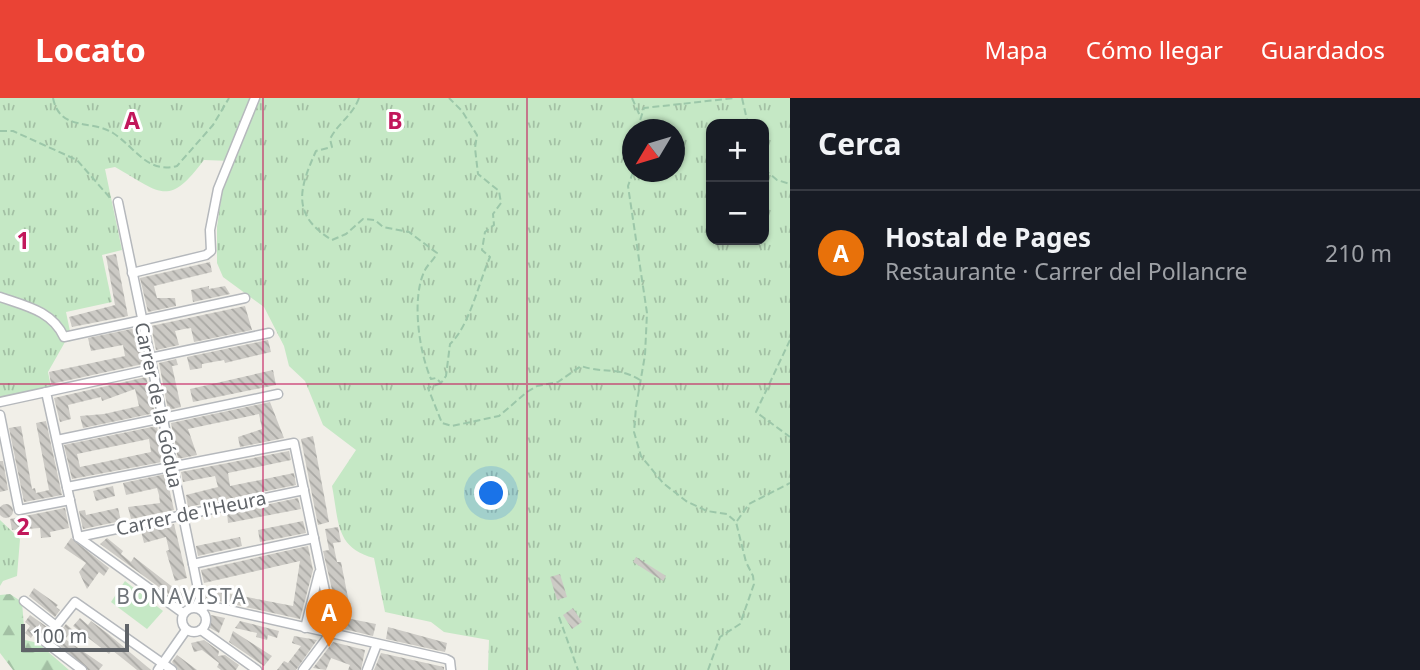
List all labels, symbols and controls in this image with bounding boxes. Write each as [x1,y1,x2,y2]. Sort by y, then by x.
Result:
text: Locato [35,27,146,72]
text: Mapa [984,33,1048,66]
text: Cómo llegar [1086,33,1223,66]
text: Guardados [1261,33,1385,66]
text: A [124,104,140,136]
text: B [387,104,403,136]
north arrow [622,119,685,182]
map controls [706,119,769,245]
button: + [706,119,769,182]
text: Cerca [818,123,901,164]
button: − [706,182,769,245]
text: Hostal de Pages [885,219,1091,255]
text: 1 [16,224,30,256]
text: A [833,237,849,269]
text: 210 m [1325,237,1392,269]
text: Restaurante · Carrer del Pollancre [885,255,1248,287]
street label: Carrer de la Gódua [129,320,189,490]
your location [474,476,508,510]
street label: Carrer de l'Heura [114,484,268,542]
text: 2 [16,510,30,542]
district label: BONAVISTA [116,582,248,610]
pin: A [306,589,352,647]
scale bar [21,621,130,653]
text: 100 m [32,623,87,649]

